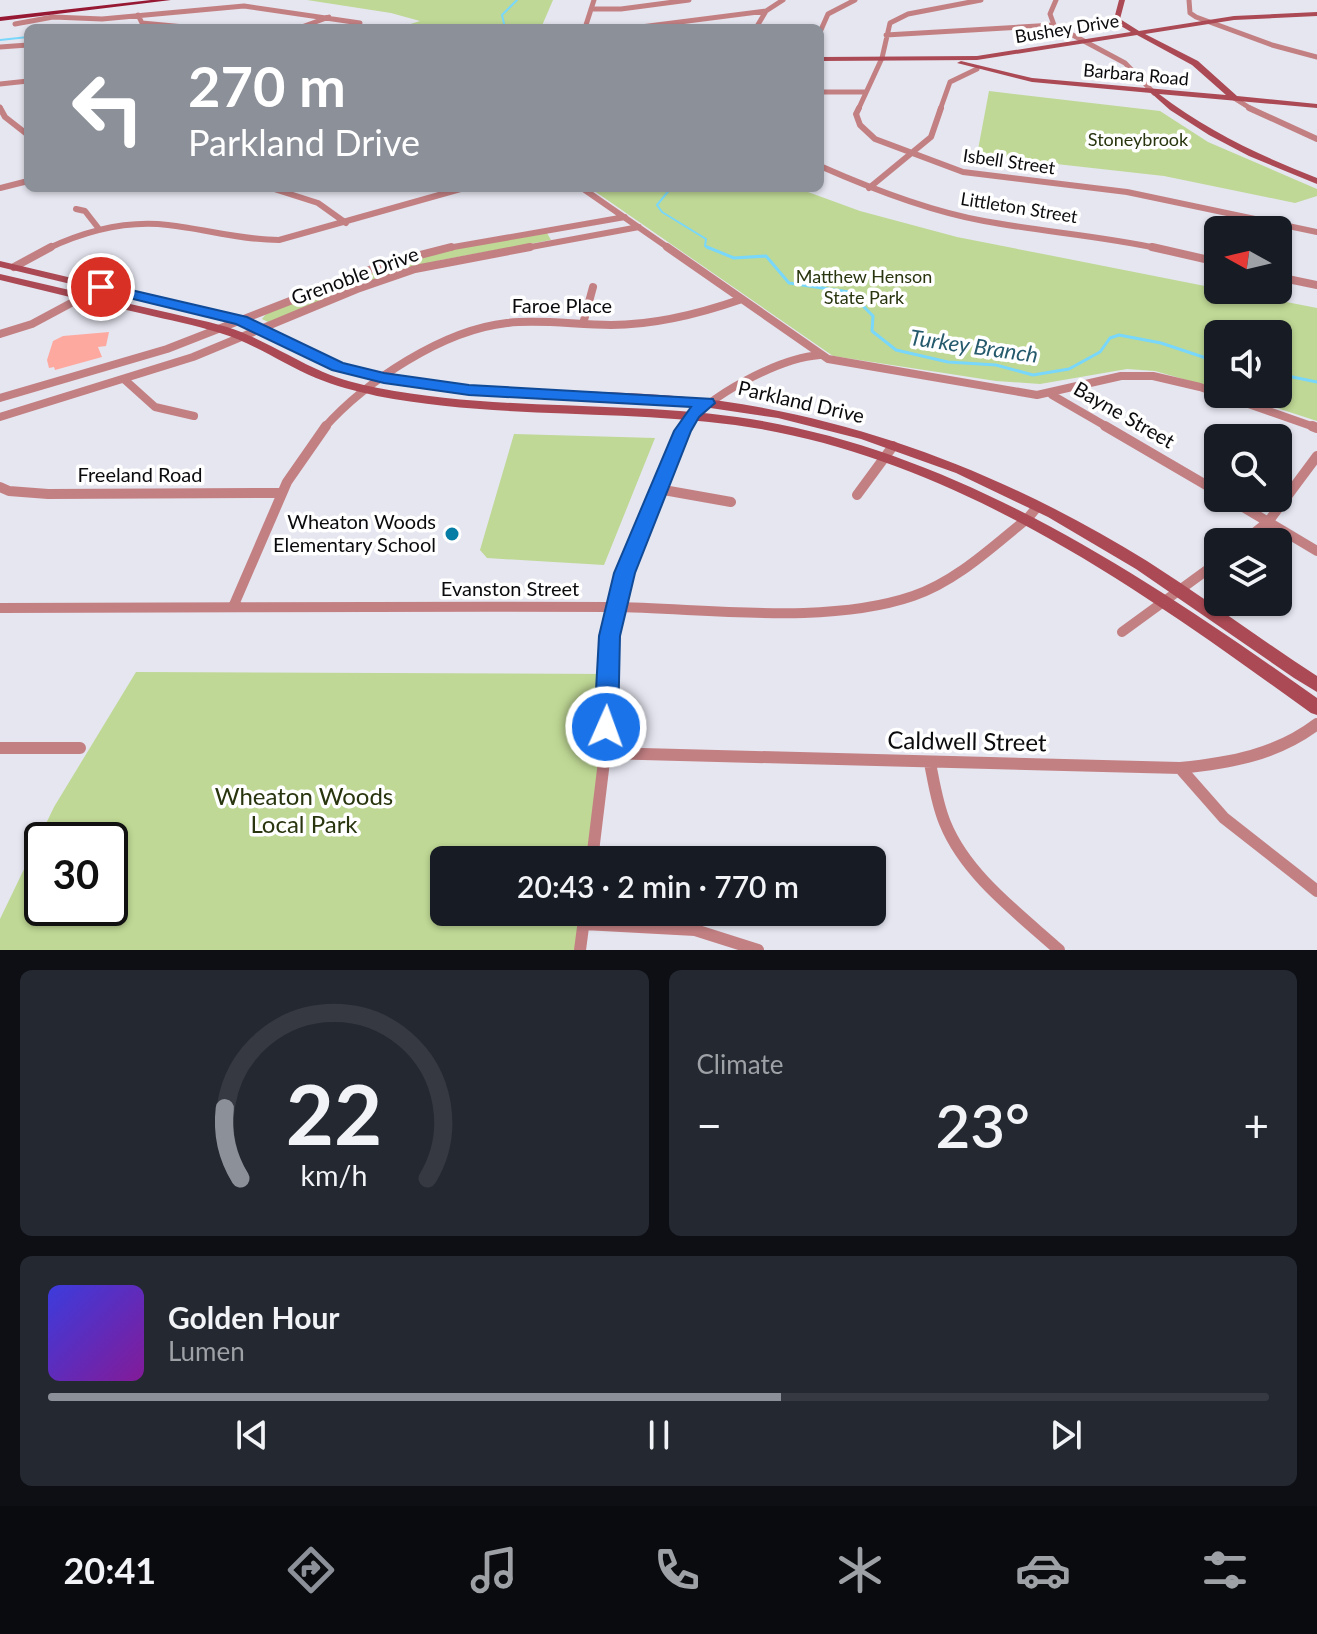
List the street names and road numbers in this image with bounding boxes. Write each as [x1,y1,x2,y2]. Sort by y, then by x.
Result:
street label: Bushey Drive [1013,9,1120,47]
street label: Barbara Road [1082,58,1190,90]
street label: Isbell Street [962,144,1057,178]
street label: Littleton Street [959,187,1080,227]
street label: Grenoble Drive [288,241,422,309]
street label: Faroe Place [512,293,612,317]
street label: Parkland Drive [736,375,867,427]
street label: Bayne Street [1070,376,1179,453]
street label: Freeland Road [78,462,202,486]
street label: Evanston Street [441,576,579,600]
street label: Caldwell Street [887,725,1047,756]

